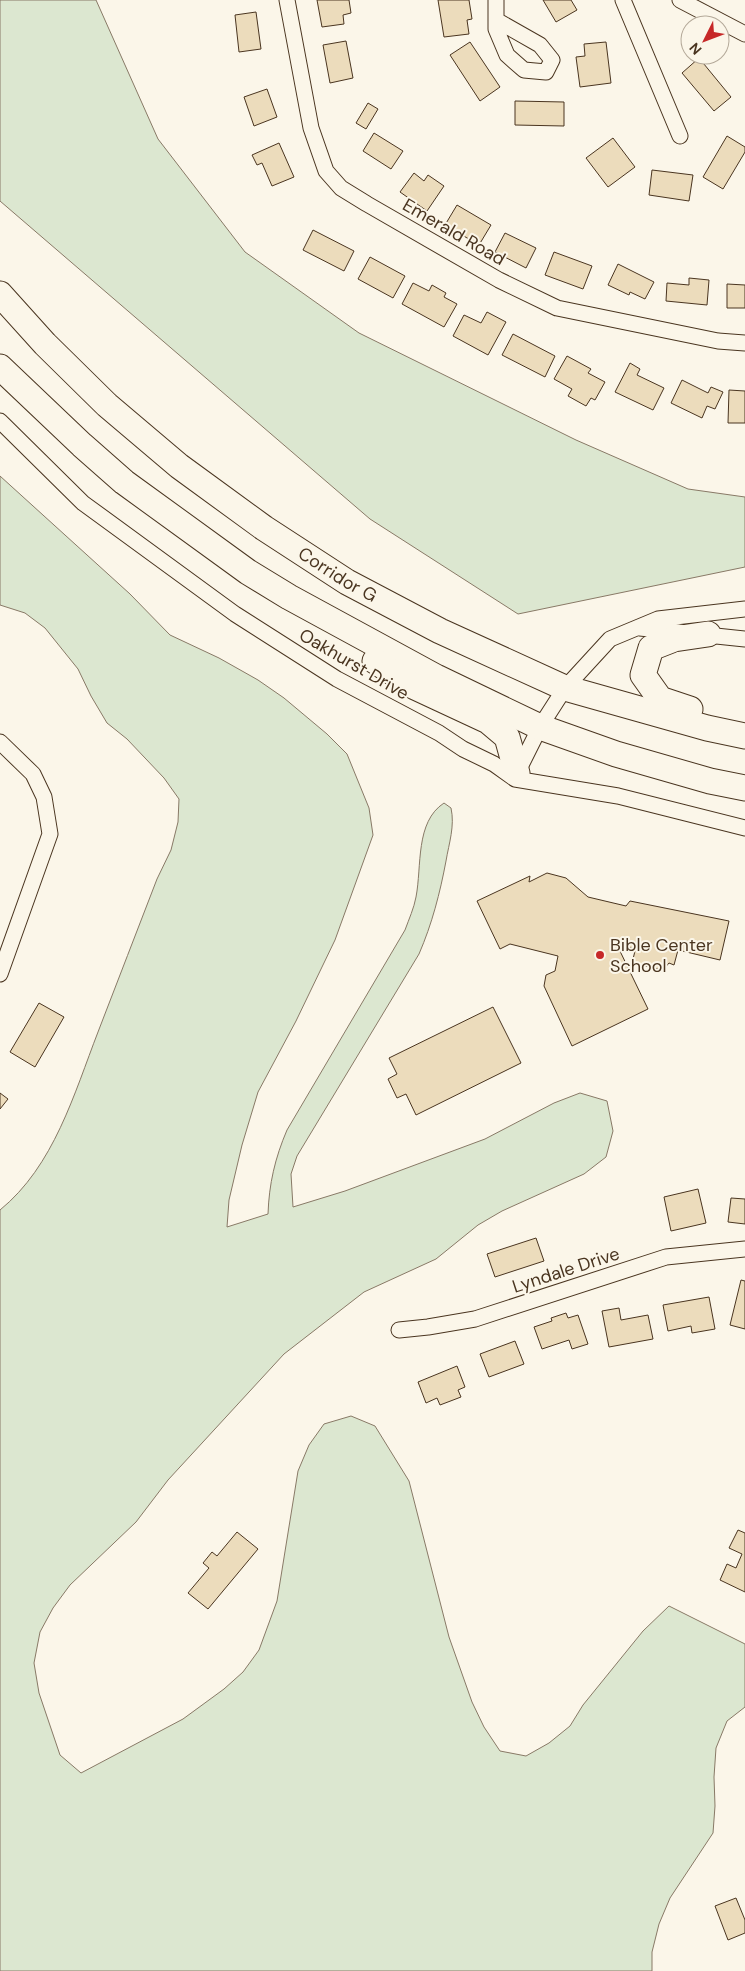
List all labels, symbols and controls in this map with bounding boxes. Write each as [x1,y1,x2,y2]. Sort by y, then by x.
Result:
north arrow [680,15,730,65]
text: N [685,39,705,59]
street label: Emerald Road [398,193,510,271]
street label: Corridor G [293,541,381,608]
street label: Oakhurst Drive [295,623,413,705]
place label: Bible Center School [610,933,713,978]
marker: Bible Center School [594,949,606,961]
street label: Lyndale Drive [509,1241,623,1299]

